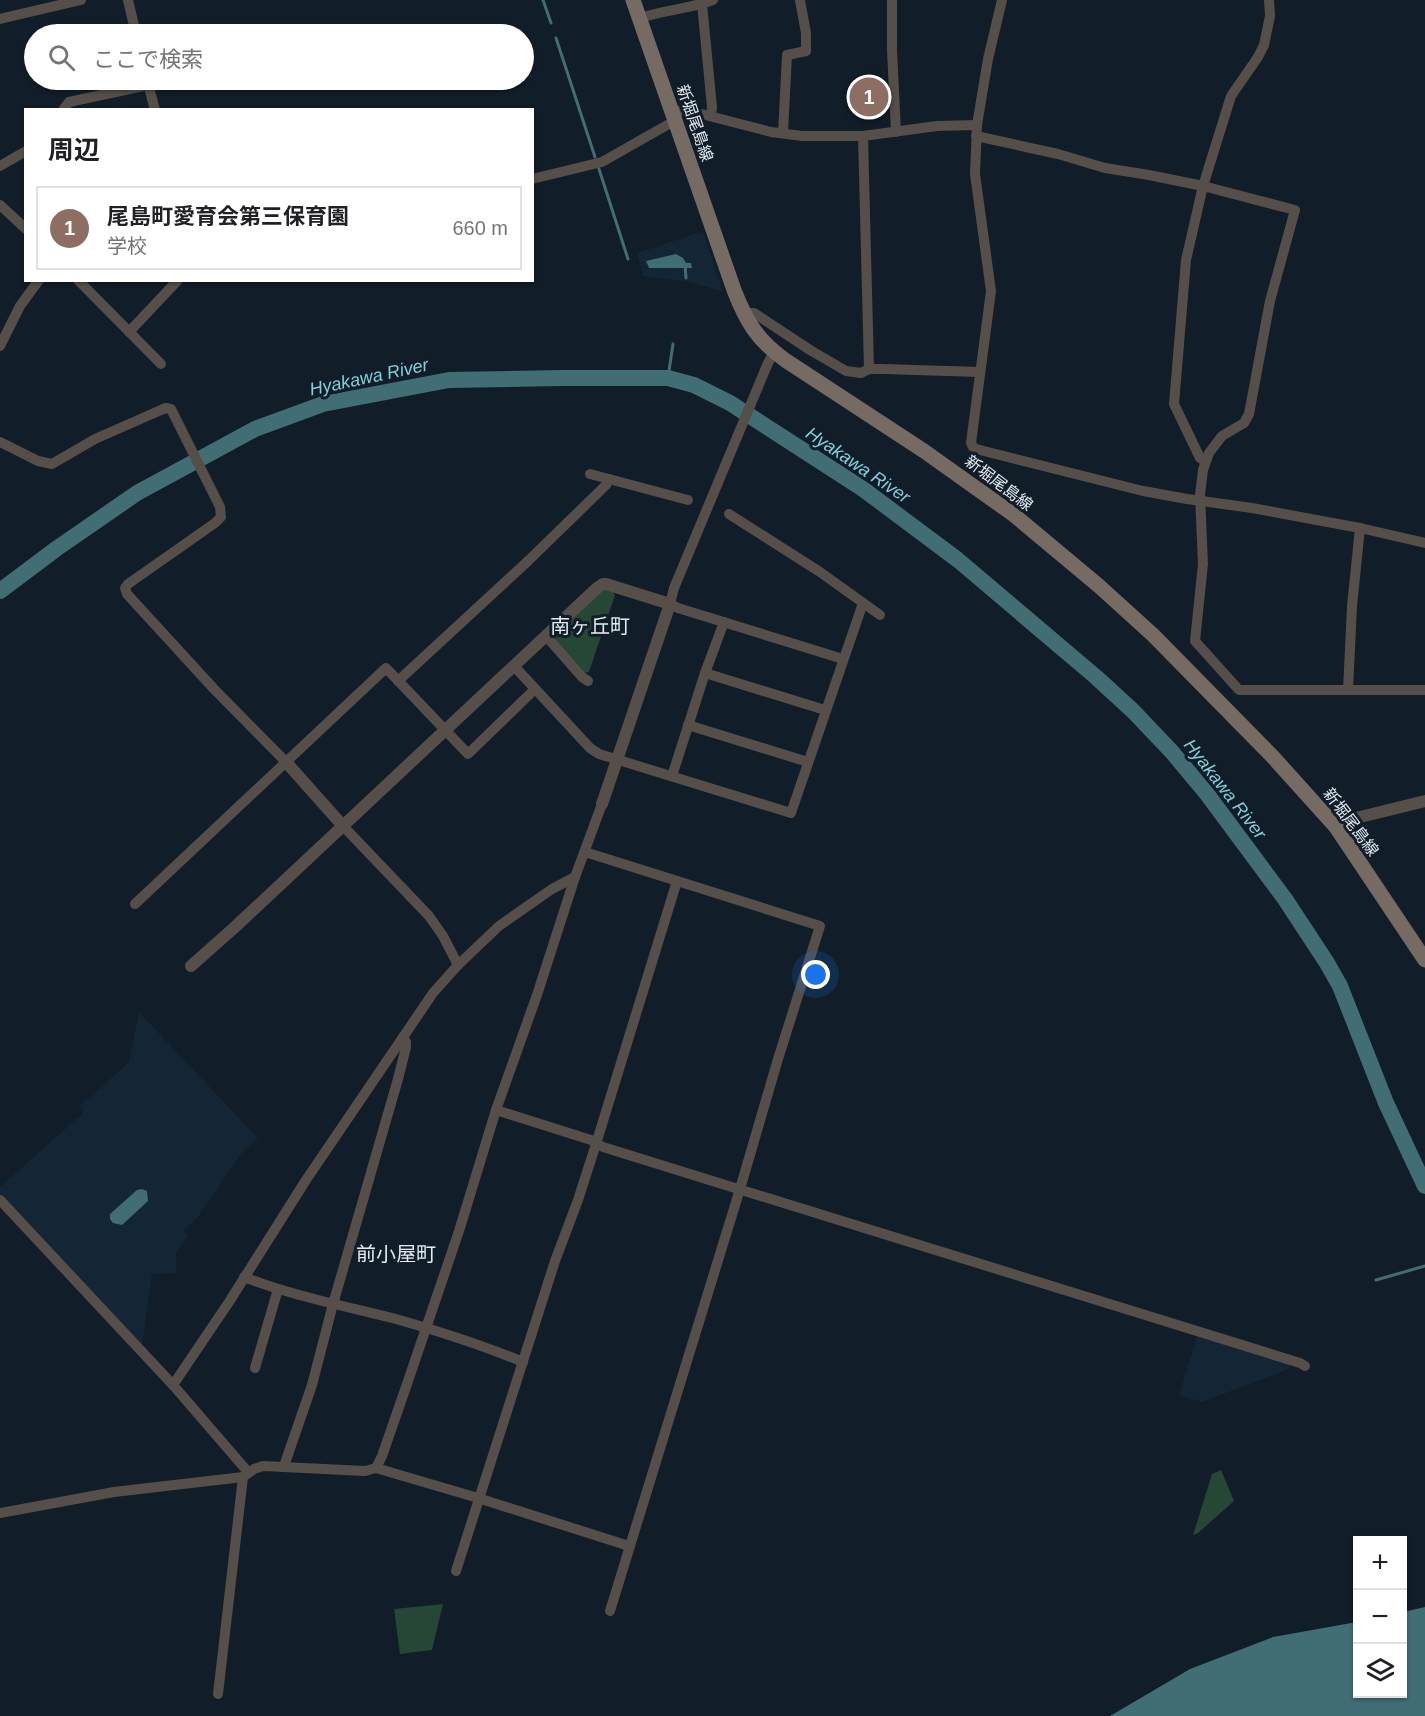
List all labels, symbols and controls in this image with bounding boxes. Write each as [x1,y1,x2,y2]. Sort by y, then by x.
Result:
search box [24,24,534,90]
icon: search [45,41,78,74]
text: ここで検索 [93,47,203,72]
pin: 1 [850,74,888,120]
street label: 新堀尾島線 [674,82,716,164]
text: 周辺 [48,135,100,165]
text: 尾島町愛育会第三保育園 [107,204,349,229]
text: 1 [64,217,75,239]
text: 660 m [452,217,508,239]
text: 学校 [107,235,147,257]
water label: Hyakawa River [308,354,431,399]
water label: Hyakawa River [802,423,915,508]
street label: 新堀尾島線 [962,452,1036,514]
district label: 南ヶ丘町 [550,615,630,637]
water label: Hyakawa River [1180,735,1271,844]
street label: 新堀尾島線 [1320,785,1382,859]
your location [801,960,830,989]
district label: 前小屋町 [356,1243,436,1265]
map controls [1353,1536,1407,1698]
button: + [1353,1536,1407,1590]
button: − [1353,1590,1407,1644]
button: layers [1353,1644,1407,1698]

